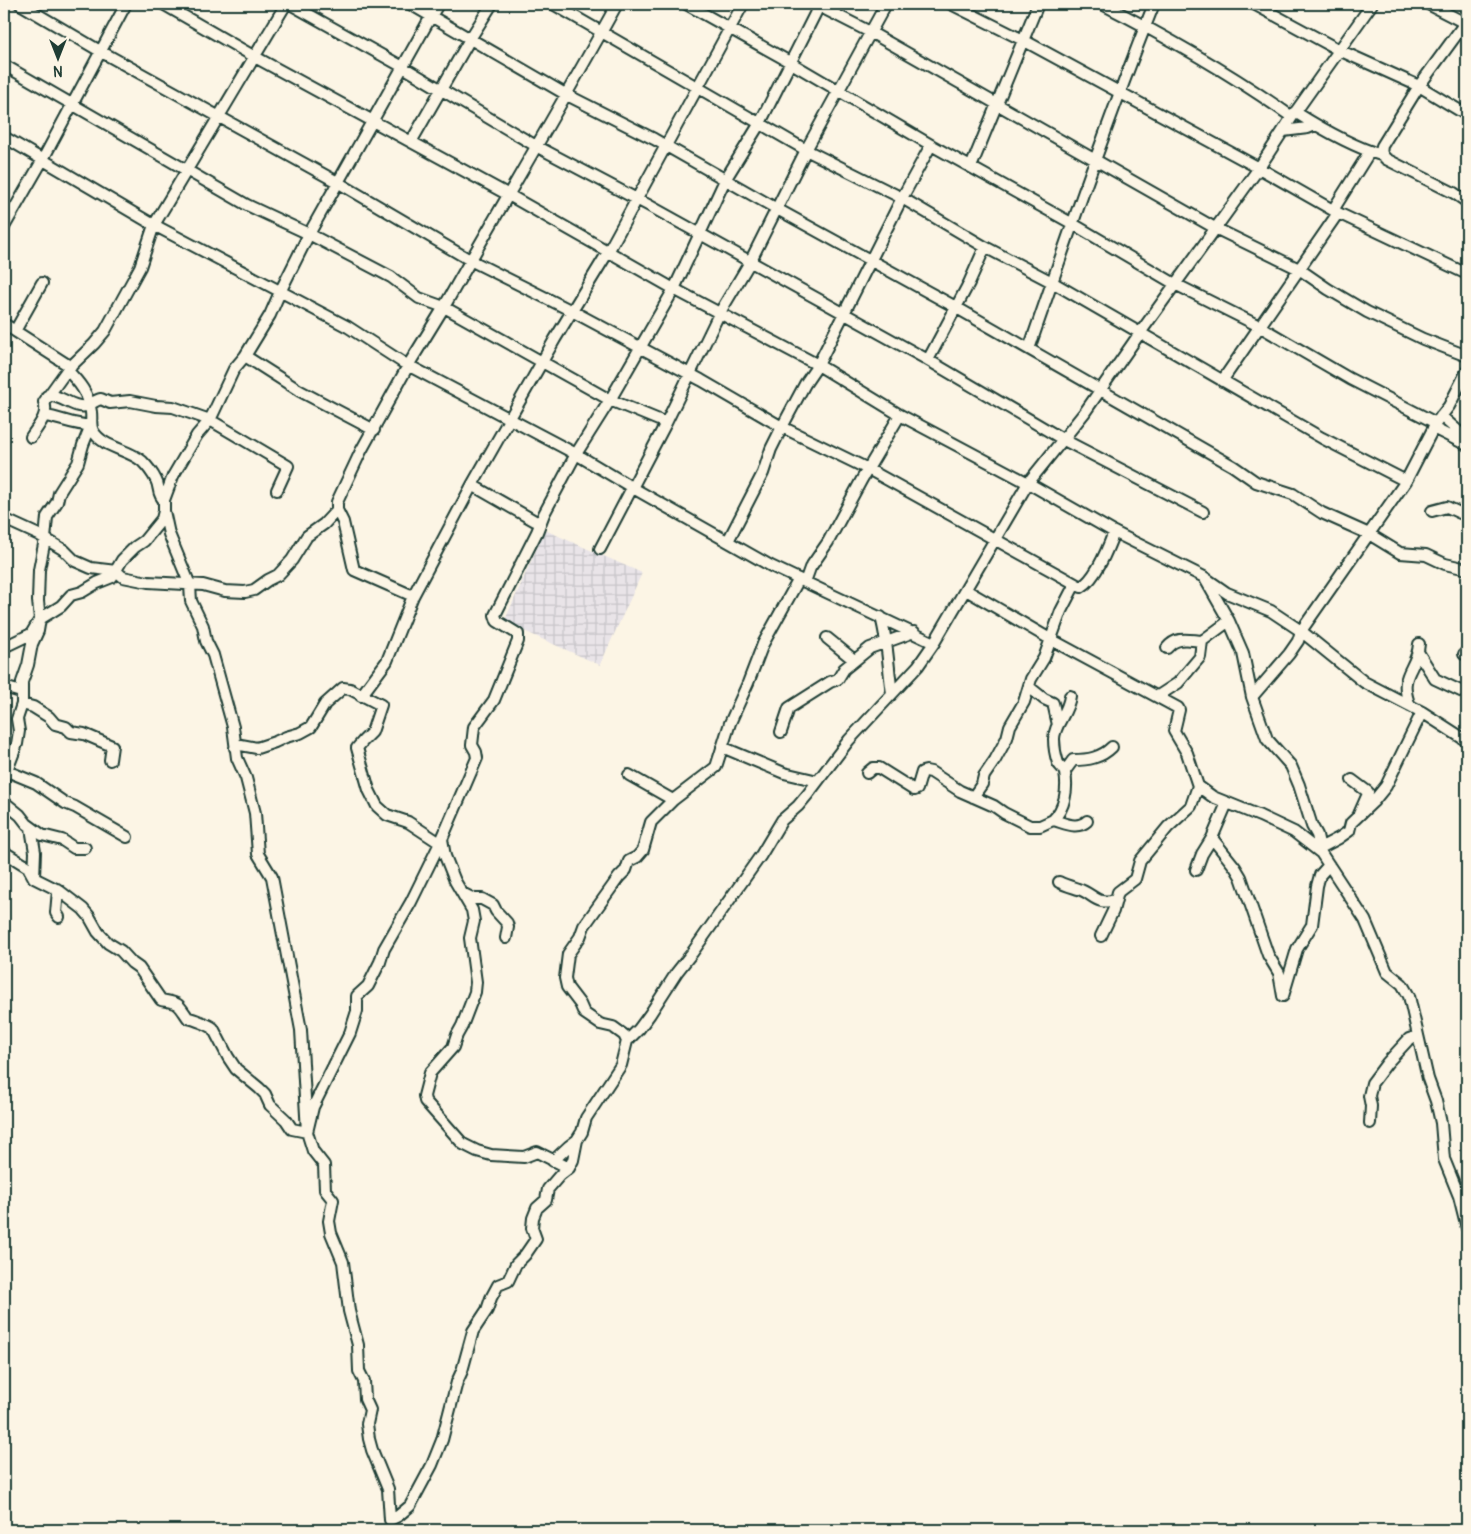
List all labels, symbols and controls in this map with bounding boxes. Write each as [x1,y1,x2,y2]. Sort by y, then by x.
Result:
north arrow [32,32,82,82]
text: N [53,62,63,79]

